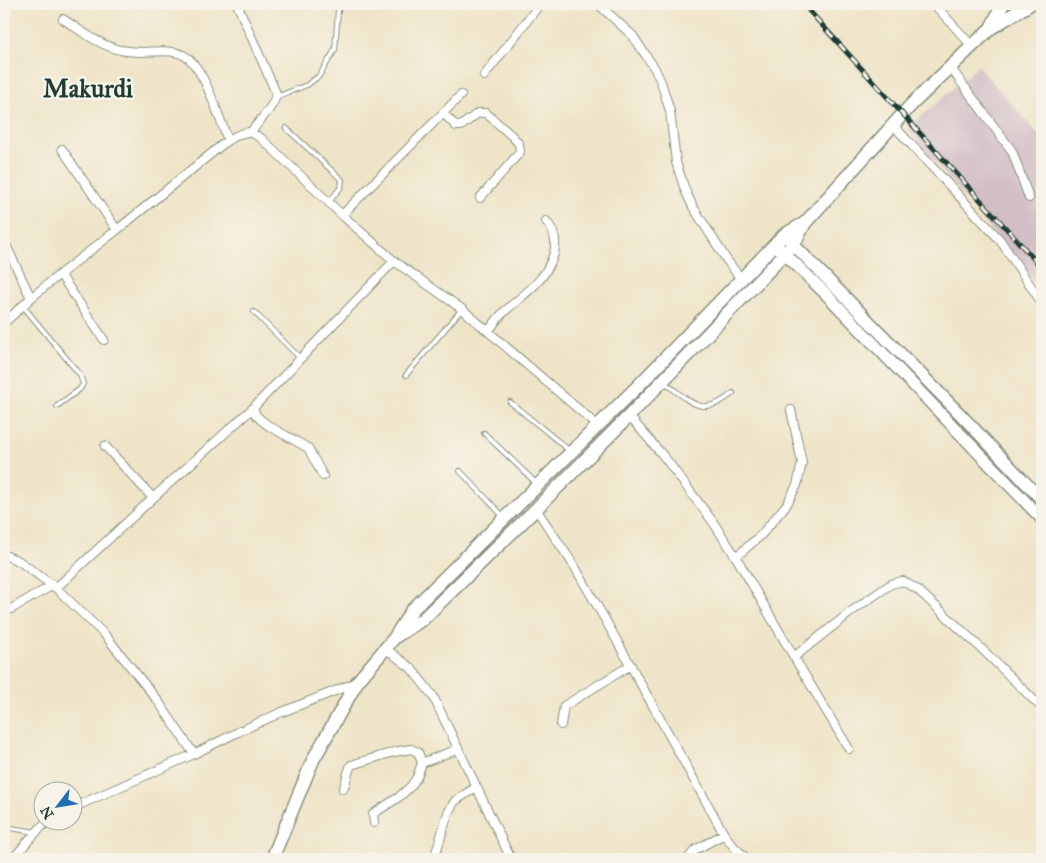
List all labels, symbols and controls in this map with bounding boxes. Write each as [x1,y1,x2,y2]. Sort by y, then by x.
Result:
district label: Makurdi [43,73,133,104]
north arrow [32,780,82,830]
text: N [37,803,58,822]

